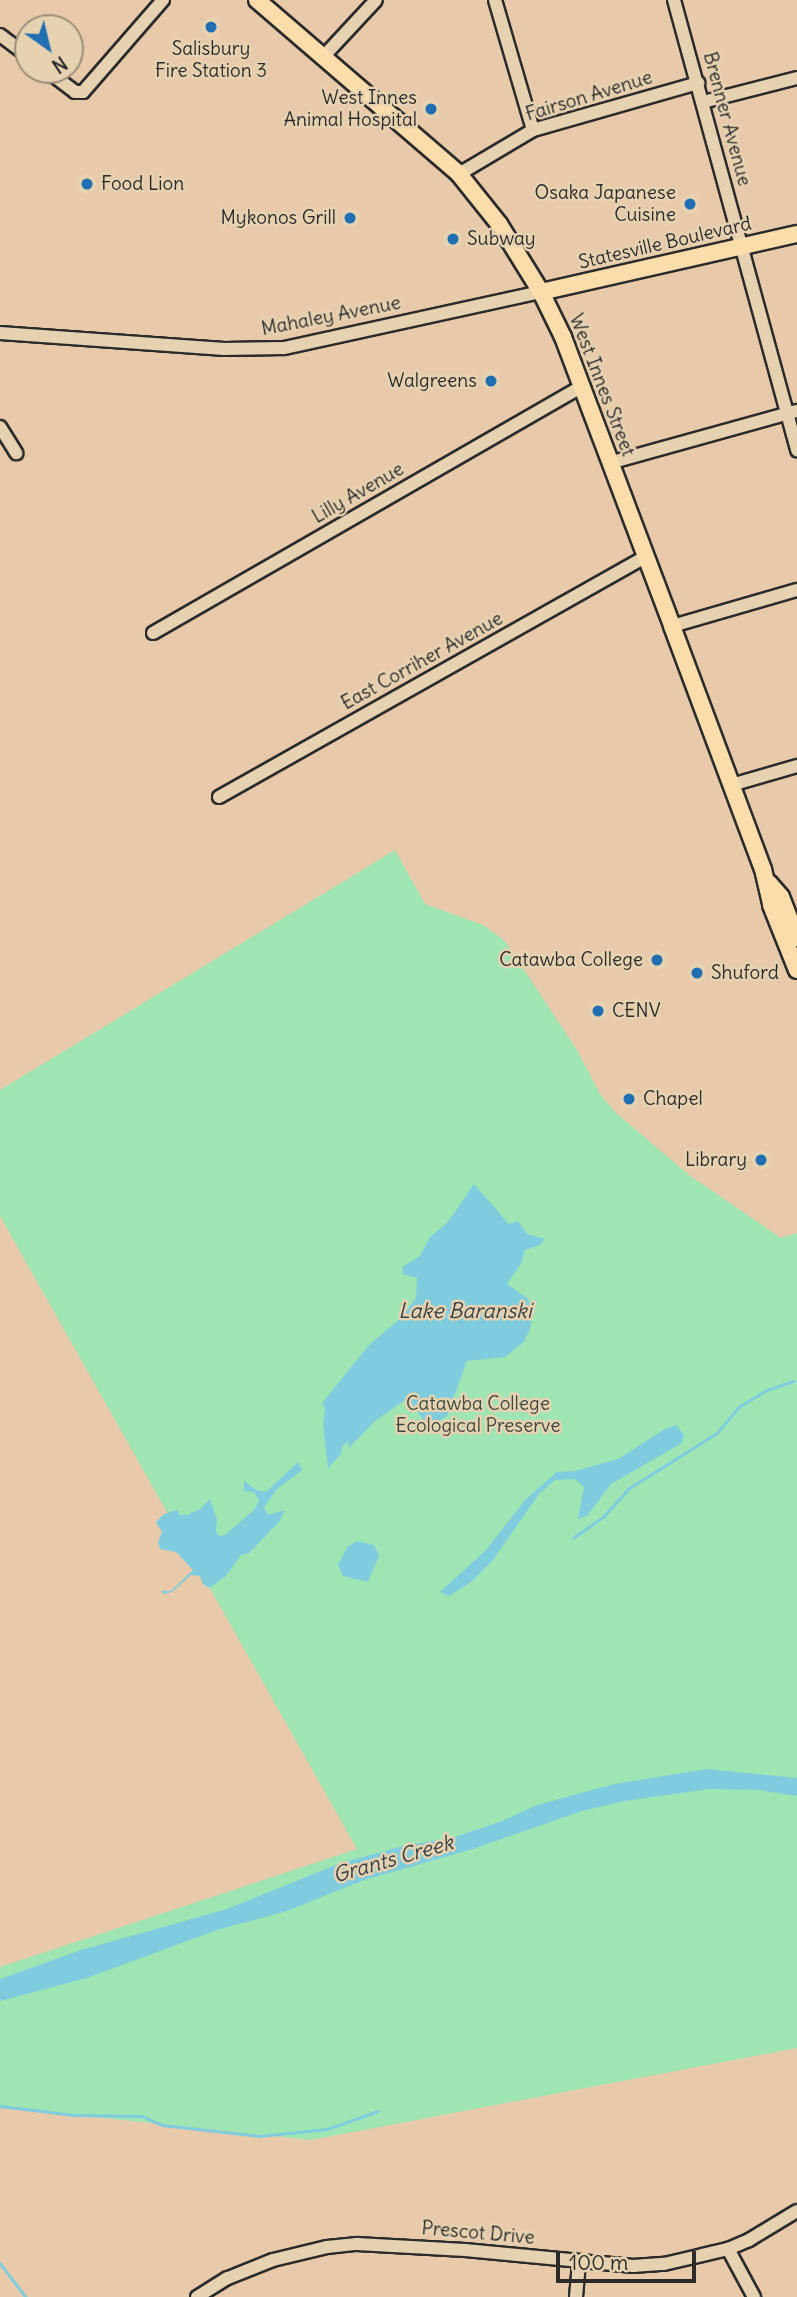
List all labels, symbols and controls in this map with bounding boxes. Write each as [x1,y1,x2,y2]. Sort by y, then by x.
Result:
north arrow [14,14,84,84]
marker: Salisbury Fire Station 3 [203,19,219,35]
place label: Salisbury Fire Station 3 [155,38,267,82]
street label: Brenner Avenue [698,49,756,189]
text: N [47,51,72,78]
street label: Fairson Avenue [523,66,655,126]
place label: West Innes Animal Hospital [284,87,417,131]
marker: West Innes Animal Hospital [423,101,439,117]
place label: Food Lion [101,173,184,195]
marker: Food Lion [79,176,95,192]
place label: Osaka Japanese Cuisine [535,182,676,226]
marker: Osaka Japanese Cuisine [682,196,698,212]
place label: Mykonos Grill [221,207,336,229]
marker: Mykonos Grill [342,210,358,226]
street label: Statesville Boulevard [576,212,754,274]
place label: Subway [467,228,536,250]
marker: Subway [445,231,461,247]
street label: Mahaley Avenue [259,291,403,341]
street label: West Innes Street [564,311,640,459]
place label: Walgreens [387,370,477,392]
marker: Walgreens [483,373,499,389]
street label: Lilly Avenue [308,458,408,528]
street label: East Corriher Avenue [337,607,507,715]
place label: Catawba College [499,949,643,971]
marker: Catawba College [649,952,665,968]
place label: Shuford [711,962,779,984]
marker: Shuford [689,965,705,981]
place label: CENV [612,1000,661,1022]
marker: CENV [590,1003,606,1019]
place label: Chapel [643,1088,703,1110]
marker: Chapel [621,1091,637,1107]
place label: Library [685,1149,747,1171]
marker: Library [753,1152,769,1168]
water label: Lake Baranski [398,1298,532,1324]
park label: Catawba College Ecological Preserve [396,1393,560,1437]
water label: Grants Creek [330,1830,456,1888]
street label: Prescot Drive [421,2217,535,2249]
scale bar [559,2238,699,2282]
text: 100 m [569,2249,628,2276]

